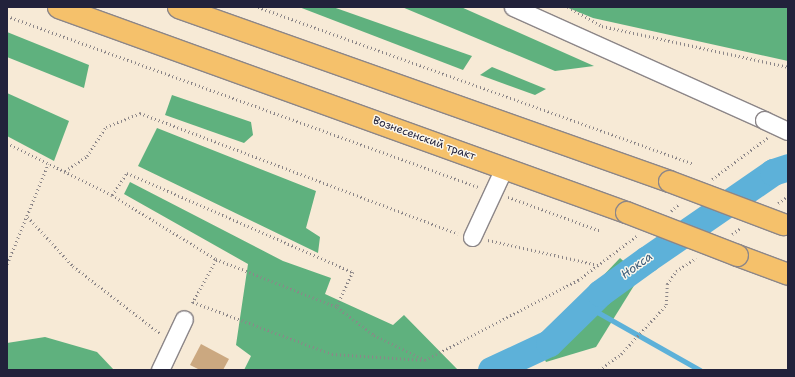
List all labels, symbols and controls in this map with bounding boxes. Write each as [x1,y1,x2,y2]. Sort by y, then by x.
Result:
street label: Вознесенский тракт [371,114,477,164]
water label: Нокса [618,250,656,282]

